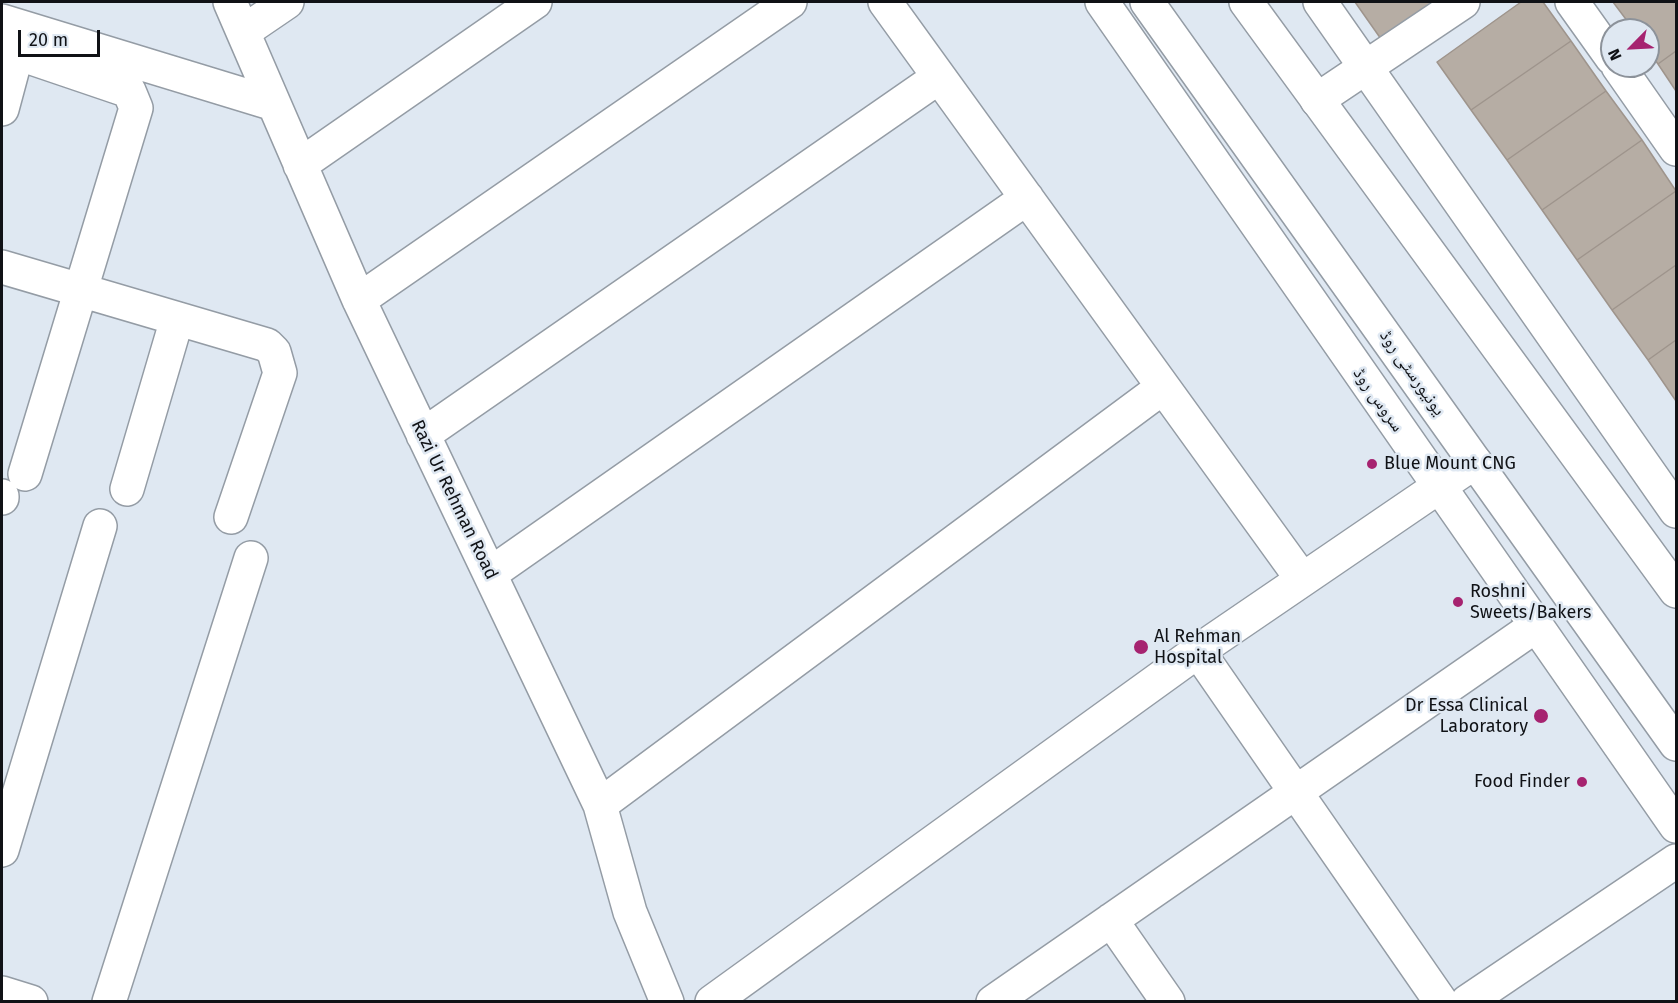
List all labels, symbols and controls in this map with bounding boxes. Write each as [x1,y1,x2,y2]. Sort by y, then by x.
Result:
scale bar [21,18,104,56]
north arrow [1600,18,1660,78]
text: 20 m [29,29,68,51]
text: N [1604,46,1626,63]
street label: یونیورسٹی روڈ [1375,326,1449,420]
street label: سروس روڈ [1348,364,1408,436]
street label: Razi Ur Rehman Road [406,417,502,583]
place label: Blue Mount CNG [1384,453,1516,475]
marker: Blue Mount CNG [1365,457,1379,471]
place label: Roshni Sweets/Bakers [1470,581,1591,624]
marker: Roshni Sweets/Bakers [1451,595,1465,609]
place label: Al Rehman Hospital [1154,626,1241,668]
marker: Al Rehman Hospital [1132,638,1150,656]
place label: Dr Essa Clinical Laboratory [1405,695,1528,738]
marker: Dr Essa Clinical Laboratory [1532,707,1550,725]
place label: Food Finder [1474,771,1570,793]
marker: Food Finder [1575,775,1589,789]

